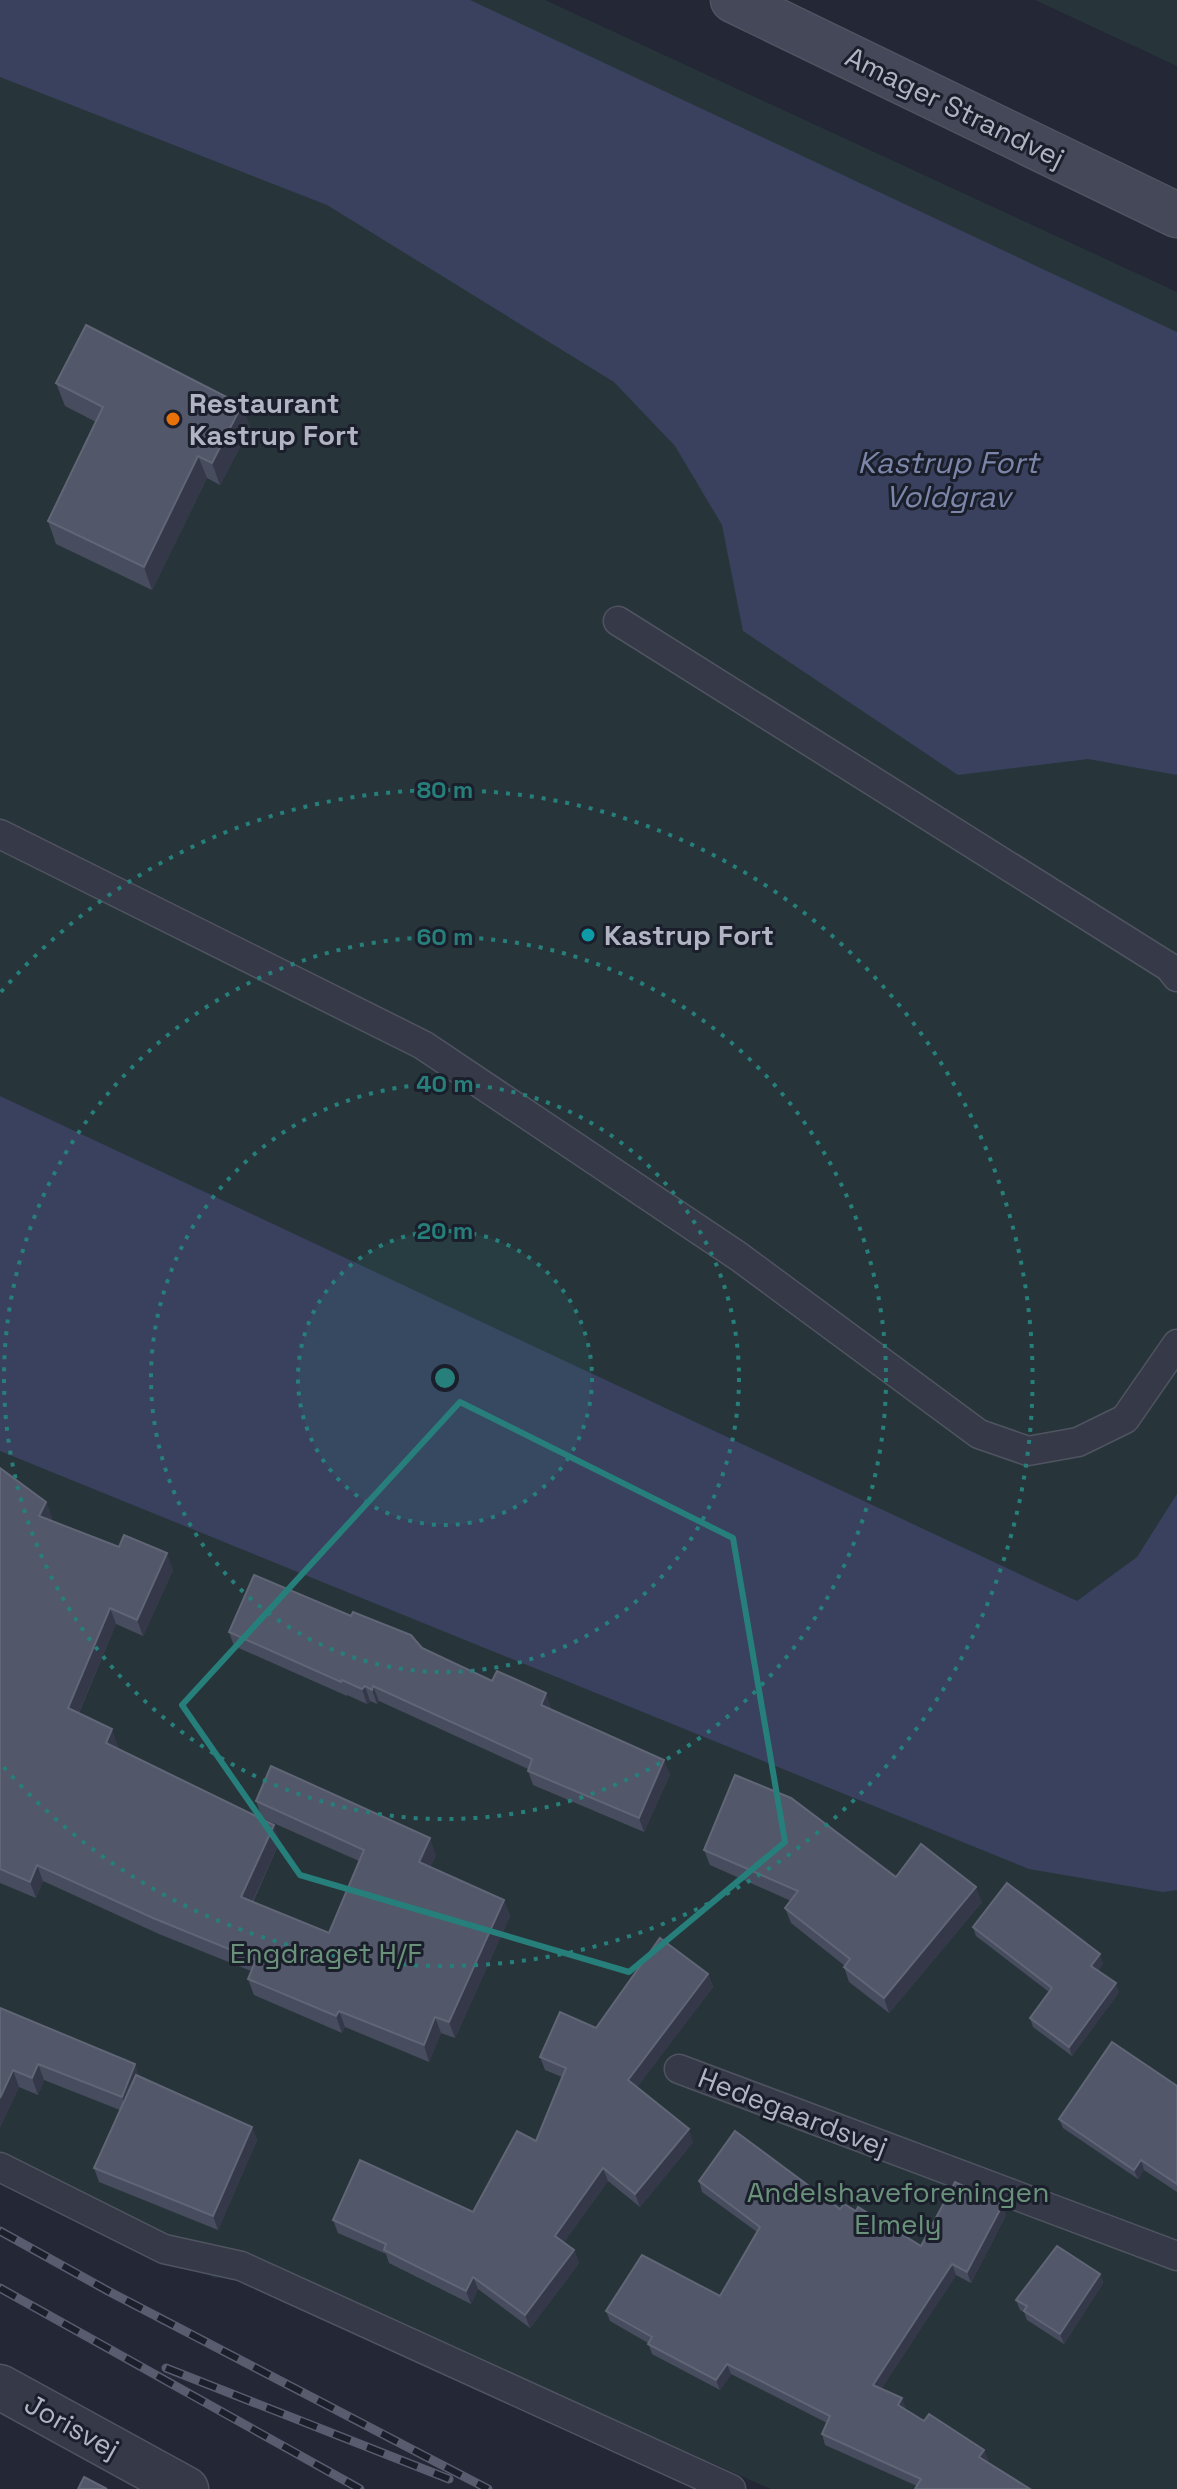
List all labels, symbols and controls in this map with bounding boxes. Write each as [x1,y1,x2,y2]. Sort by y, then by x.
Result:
street label: Amager Strandvej [840,38,1070,176]
place label: Restaurant Kastrup Fort [189,385,359,453]
marker: Restaurant Kastrup Fort [164,410,182,428]
water label: Kastrup Fort Voldgrav [857,443,1042,516]
text: 80 m [417,774,473,805]
place label: Kastrup Fort [604,917,774,953]
text: 60 m [417,921,473,952]
marker: Kastrup Fort [579,926,597,944]
text: 40 m [416,1068,474,1099]
text: 20 m [417,1215,473,1246]
centre of rings [431,1364,459,1392]
park label: Engdraget H/F [230,1935,422,1971]
street label: Hedegaardsvej [693,2059,893,2165]
park label: Andelshaveforeningen Elmely [747,2174,1049,2242]
street label: Jorisvej [18,2385,126,2467]

